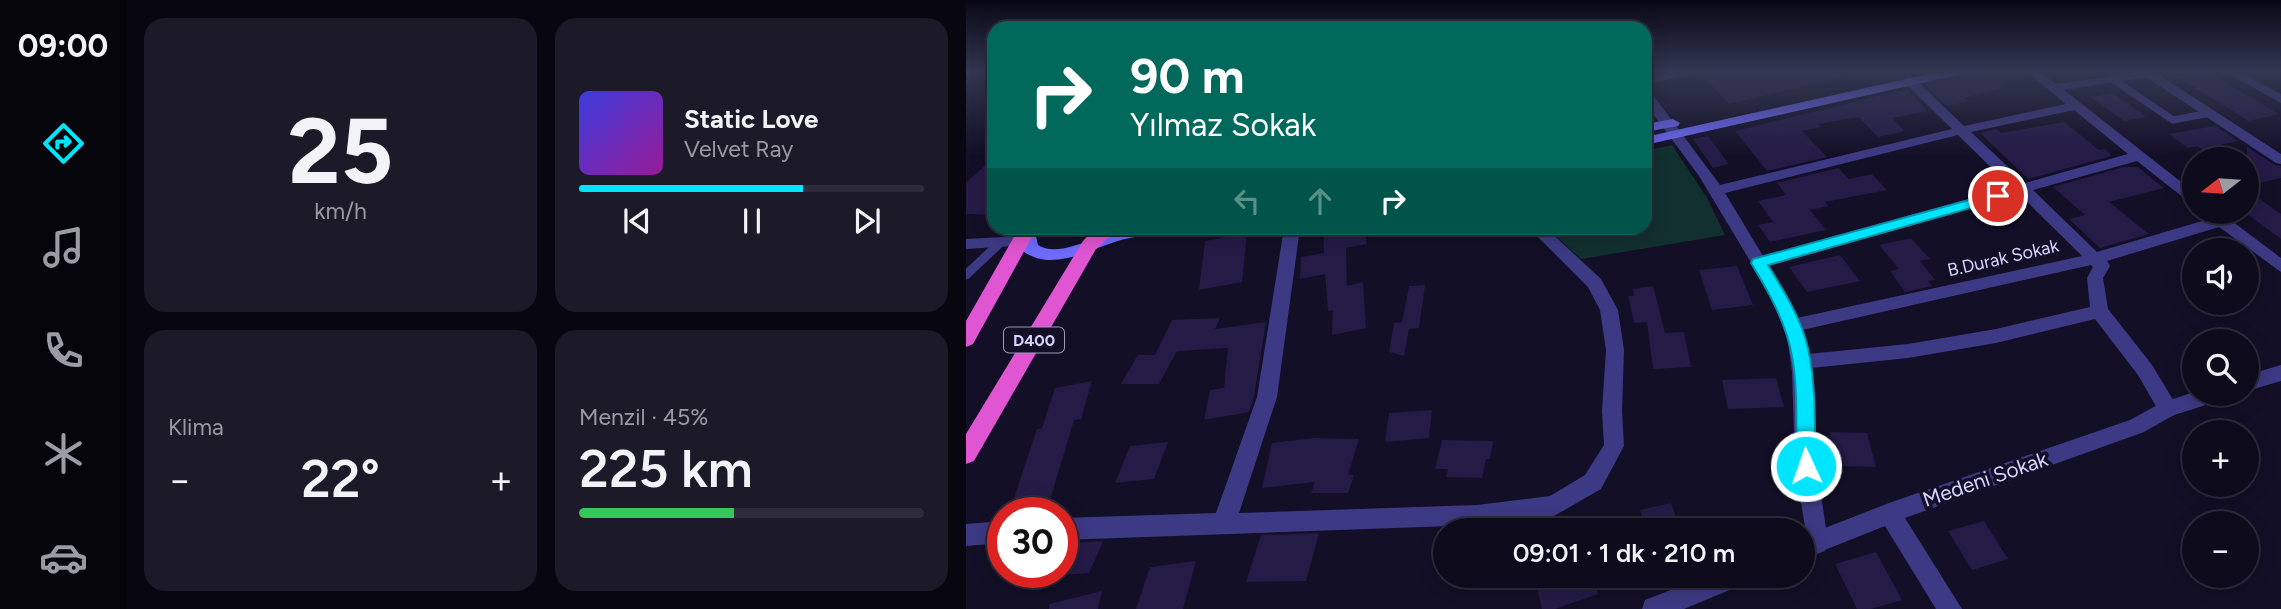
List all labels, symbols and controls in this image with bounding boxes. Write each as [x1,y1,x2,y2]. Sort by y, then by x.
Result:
text: 09:00 [18,27,108,65]
text: 90 m [1130,46,1245,105]
icon: right [1015,49,1106,140]
text: 25 [288,97,393,206]
text: Static Love [684,103,818,135]
text: Yılmaz Sokak [1130,106,1316,144]
icon: directions [39,119,88,168]
text: Velvet Ray [684,135,793,163]
north arrow [2182,147,2259,224]
map controls [2182,147,2259,588]
pin [1968,166,2028,226]
icon: arrive [1979,177,2017,215]
icon: left [1228,182,1266,220]
icon: ahead [1301,182,1339,220]
icon: right [1374,182,1412,220]
text: km/h [314,197,367,225]
icon: previous [618,202,656,240]
icon: pause [733,202,771,240]
icon: next [848,202,886,240]
icon: music [39,223,88,272]
street label: B.Durak Sokak [1945,234,2061,281]
button: sound [2182,238,2259,315]
icon: phone [39,326,88,375]
road number: D400 [1004,328,1064,352]
button: search [2182,329,2259,406]
text: Menzil · 45% [579,403,708,431]
text: Klima [168,413,224,441]
button: + [2182,420,2259,497]
icon: climate [39,429,88,478]
position arrow [1769,429,1843,503]
text: 225 km [579,438,753,500]
street label: Medeni Sokak [1919,446,2052,512]
text: 22° [301,448,380,510]
text: − [168,457,192,503]
text: + [489,457,513,503]
speed limit sign: 30 [987,497,1078,588]
button: − [2182,511,2259,588]
icon: car [39,533,88,582]
text: 09:01 · 1 dk · 210 m [1513,537,1735,569]

